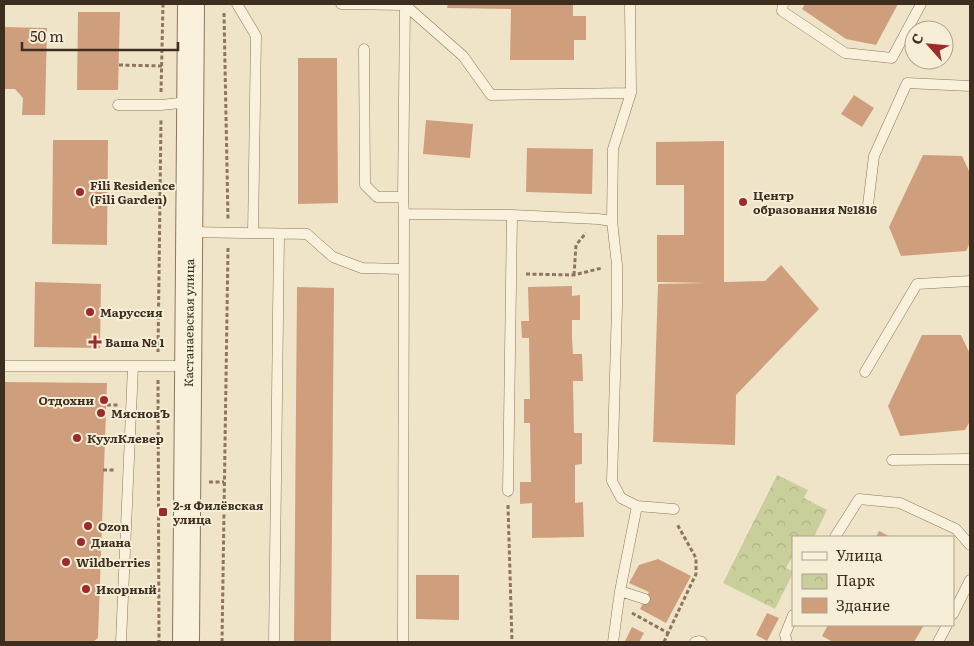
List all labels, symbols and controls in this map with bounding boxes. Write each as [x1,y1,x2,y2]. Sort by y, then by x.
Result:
scale bar [22,20,179,52]
north arrow [904,20,954,70]
text: 50 m [30,24,64,47]
text: С [905,30,928,48]
place label: Fili Residence (Fili Garden) [90,176,175,208]
marker: Fili Residence (Fili Garden) [74,186,86,198]
place label: Центр образования №1816 [753,186,877,218]
marker: Центр образования №1816 [737,196,749,208]
street label: Кастанаевская улица [179,258,198,387]
place label: Маруссия [100,303,163,321]
marker: Маруссия [84,306,96,318]
place label: Ваша № 1 [105,333,164,351]
marker: Ваша № 1 [89,336,101,348]
place label: Отдохни [38,391,94,409]
marker: Отдохни [98,394,110,406]
place label: МясновЪ [111,404,170,422]
marker: МясновЪ [95,407,107,419]
place label: КуулКлевер [87,429,164,447]
marker: КуулКлевер [71,432,83,444]
place label: 2-я Филёвская улица [173,496,264,528]
marker: 2-я Филёвская улица [157,506,169,518]
place label: Ozon [98,517,130,535]
marker: Ozon [82,520,94,532]
place label: Диана [91,533,131,551]
marker: Диана [75,536,87,548]
legend [792,536,954,626]
text: Улица [836,543,884,566]
place label: Wildberries [76,553,150,571]
marker: Wildberries [60,556,72,568]
text: Парк [836,568,875,591]
place label: Икорный [96,580,157,598]
marker: Икорный [80,583,92,595]
text: Здание [836,593,890,616]

